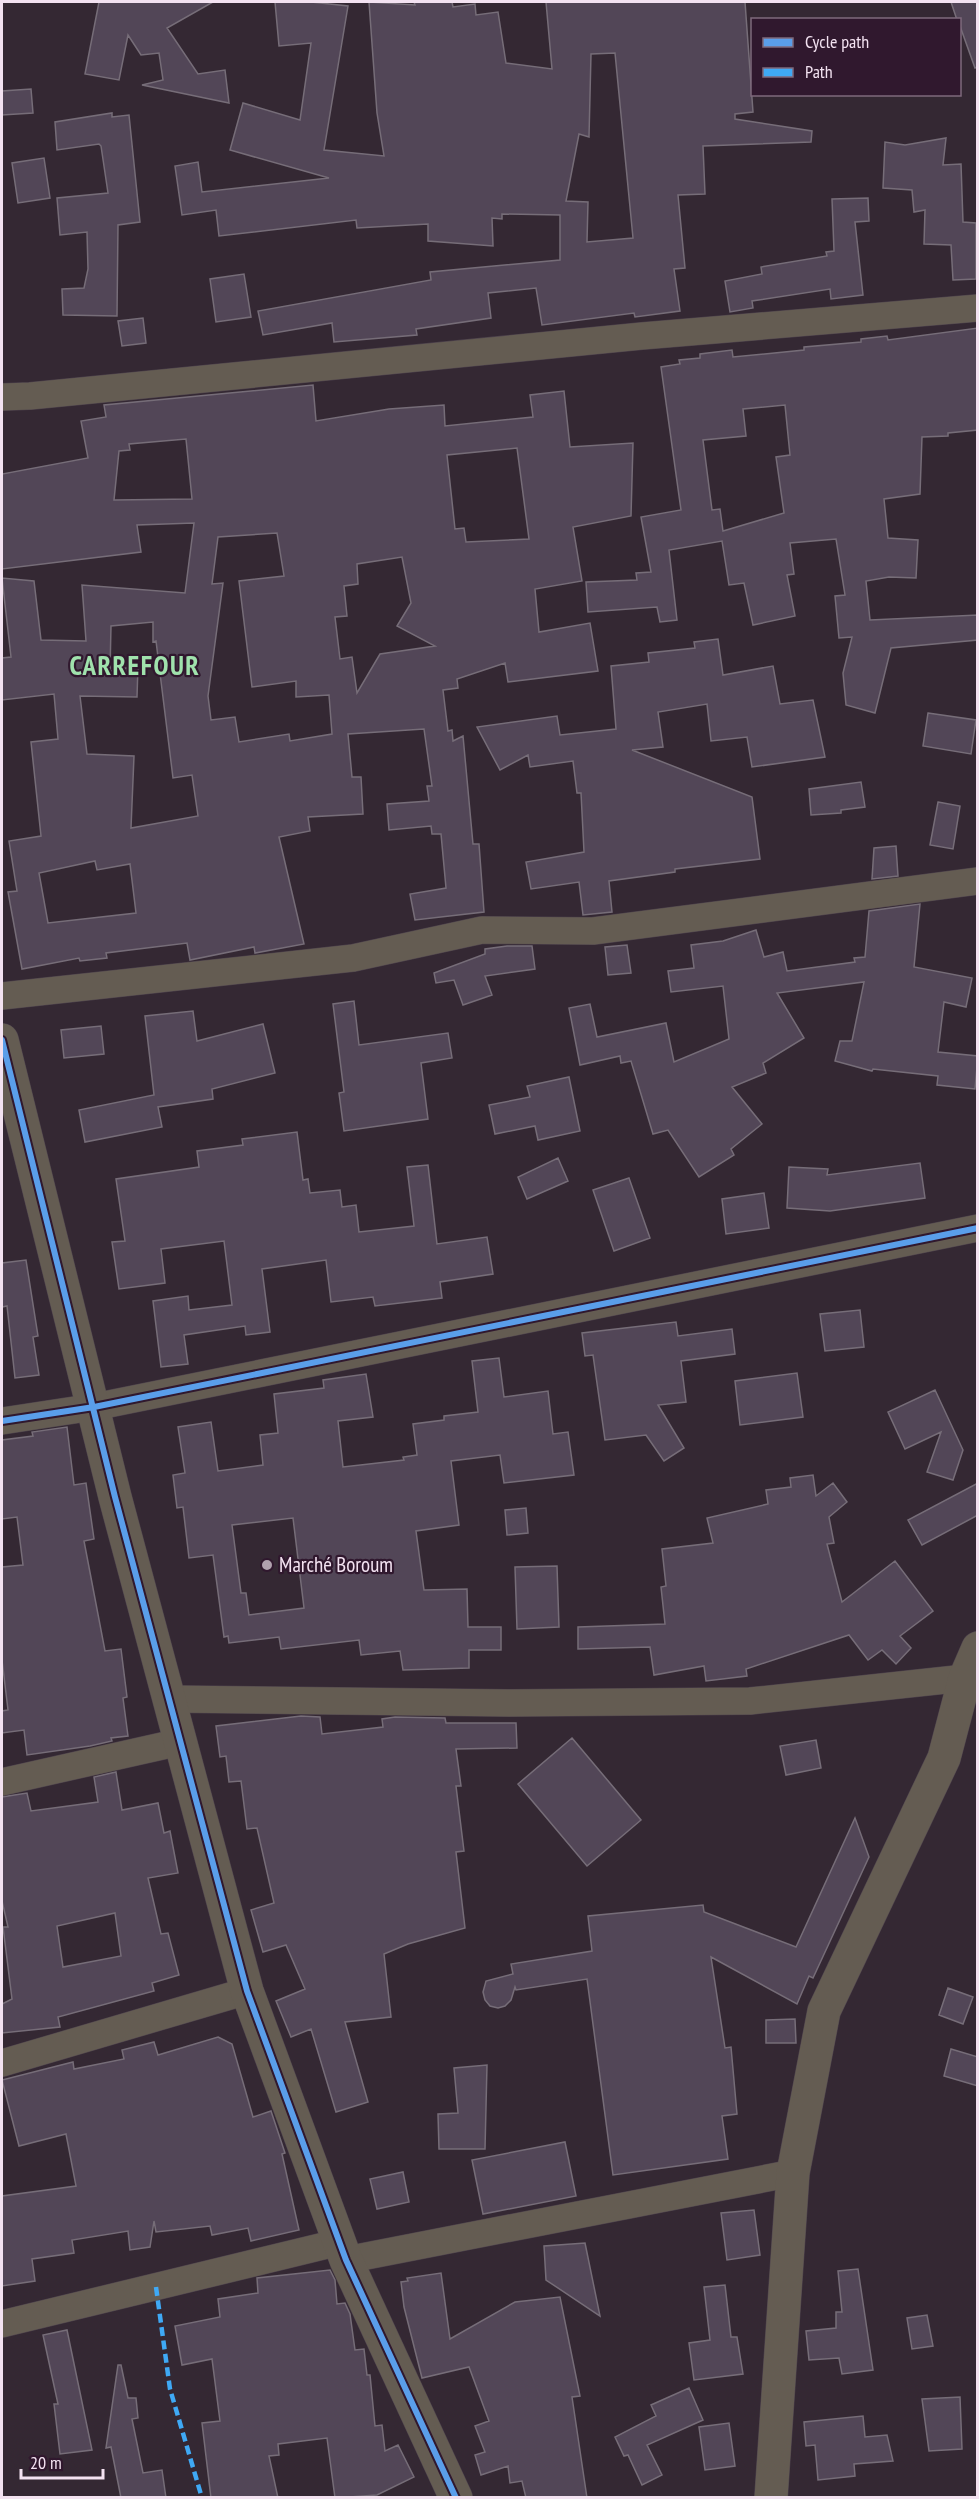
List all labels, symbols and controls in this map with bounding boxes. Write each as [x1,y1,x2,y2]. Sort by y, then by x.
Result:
legend [751,18,961,96]
text: Cycle path [805,30,869,53]
text: Path [805,60,833,83]
district label: CARREFOUR [70,648,200,682]
place label: Marché Boroum [279,1551,393,1578]
marker: Marché Boroum [260,1558,274,1572]
scale bar [21,2442,104,2480]
text: 20 m [30,2451,62,2474]

